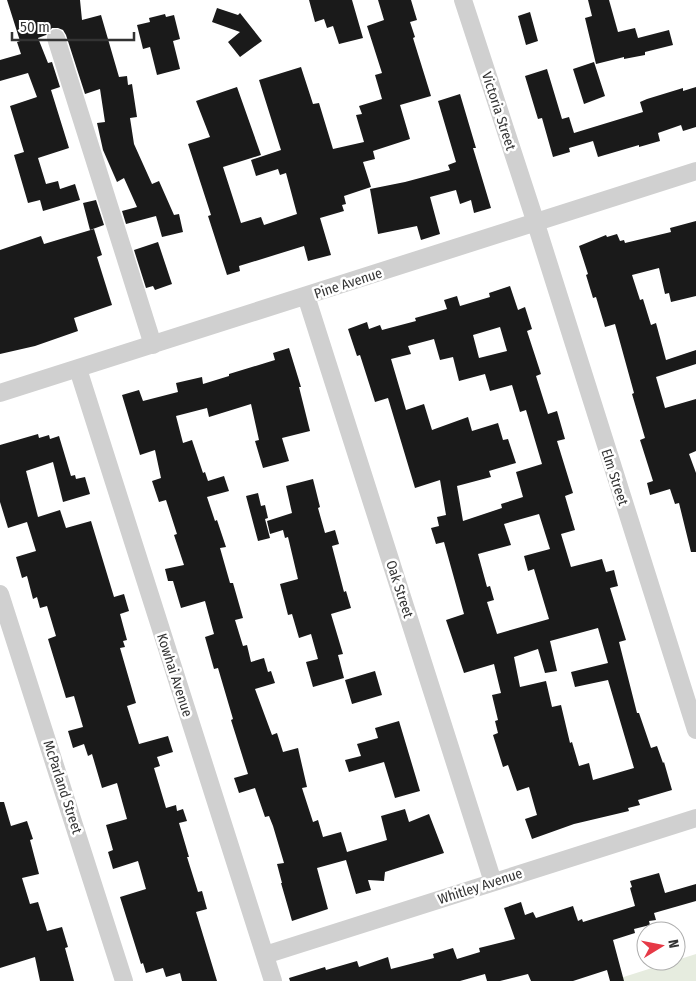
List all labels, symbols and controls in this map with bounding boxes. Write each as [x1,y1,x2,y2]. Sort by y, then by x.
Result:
scale bar [12,10,135,42]
text: 50 m [20,18,50,36]
street label: Victoria Street [478,70,519,153]
street label: Pine Avenue [312,264,384,302]
street label: Elm Street [597,447,632,508]
street label: Oak Street [382,558,417,621]
street label: Kowhai Avenue [153,631,196,719]
street label: McParland Street [39,738,86,836]
street label: Whitley Avenue [436,865,525,908]
north arrow [636,921,686,971]
text: N [664,938,682,949]

